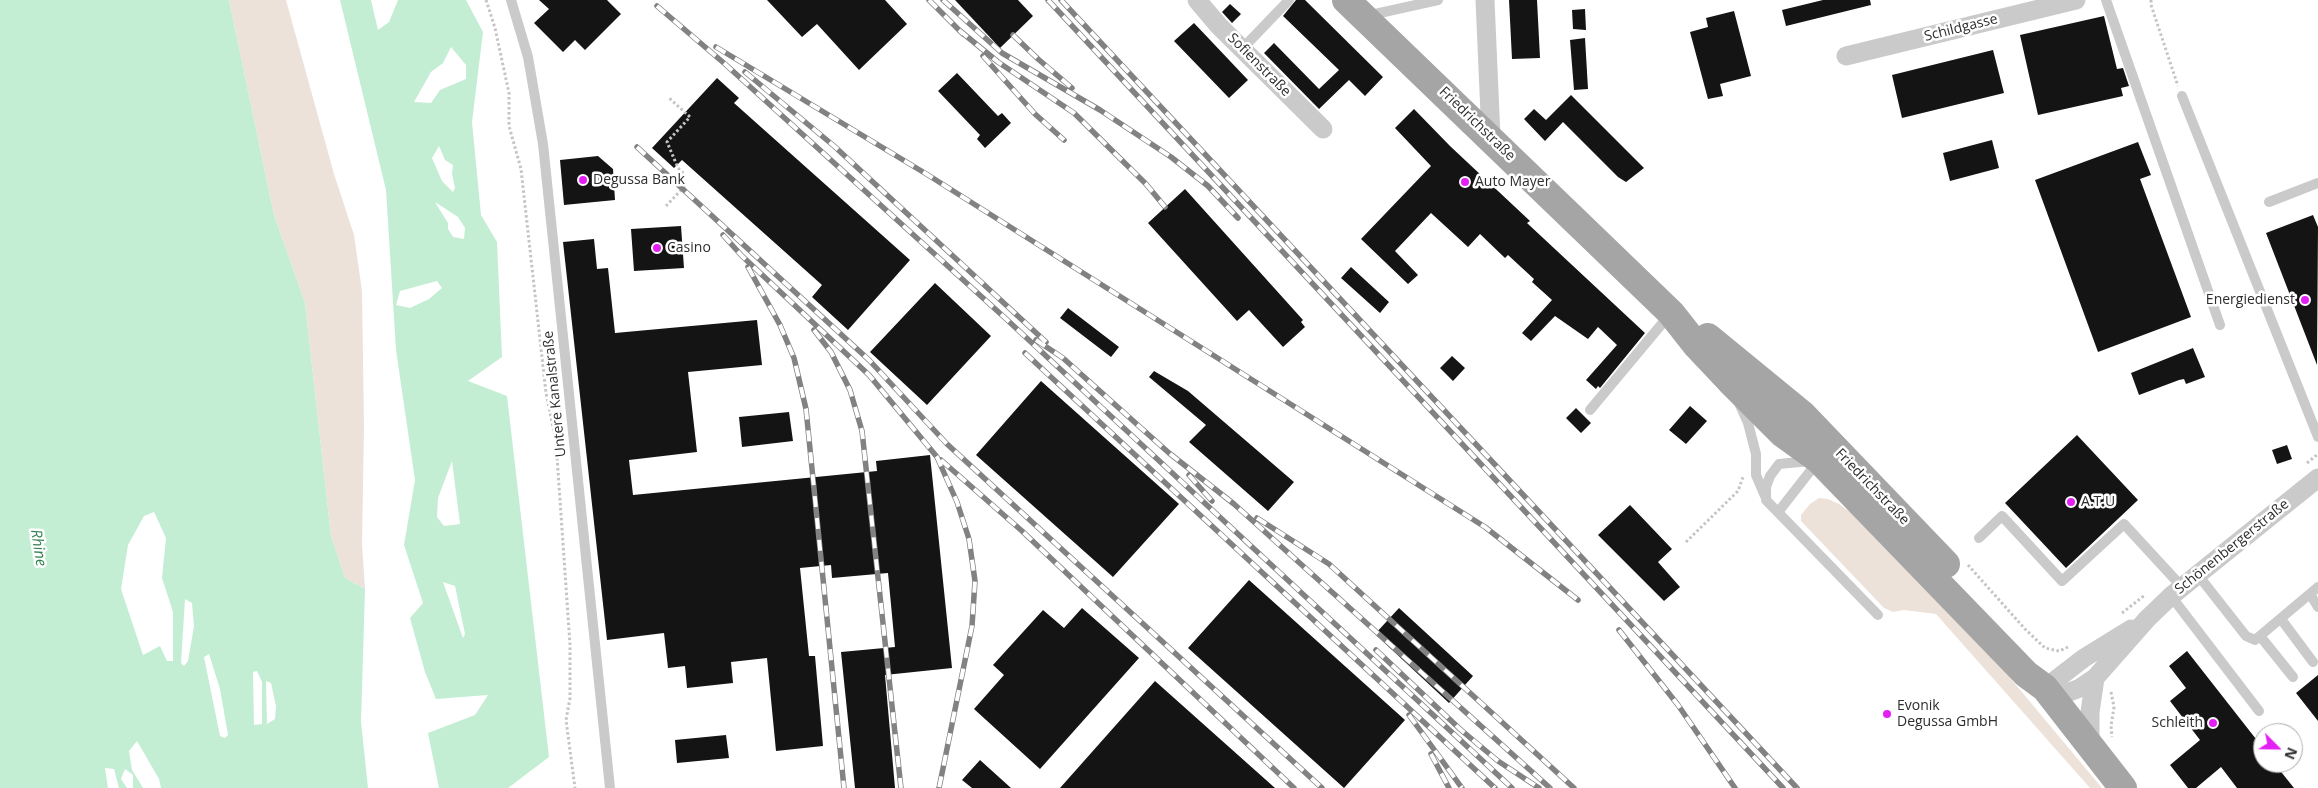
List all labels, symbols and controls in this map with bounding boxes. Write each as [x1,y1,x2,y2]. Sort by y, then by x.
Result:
street label: Schildgasse [1922,11,2000,45]
street label: Sofienstraße [1224,30,1294,100]
street label: Friedrichstraße [1435,84,1519,164]
place label: Degussa Bank [593,172,685,188]
marker: Degussa Bank [577,174,589,186]
place label: Auto Mayer [1475,174,1550,190]
marker: Auto Mayer [1459,176,1471,188]
place label: Casino [667,240,711,256]
marker: Casino [651,242,663,254]
place label: Energiedienst [2206,292,2295,308]
marker: Energiedienst [2299,294,2311,306]
street label: Untere Kanalstraße [540,330,570,458]
street label: Friedrichstraße [1832,445,1912,529]
place label: A.T.U [2081,494,2115,510]
marker: A.T.U [2065,496,2077,508]
street label: Schönenbergerstraße [2172,496,2292,598]
water label: Rhine [26,528,50,568]
place label: Evonik Degussa GmbH [1897,698,1998,730]
marker: Evonik Degussa GmbH [1881,708,1893,720]
place label: Schleith [2152,715,2203,731]
marker: Schleith [2207,717,2219,729]
north arrow [2253,723,2303,773]
text: N [2280,745,2302,763]

